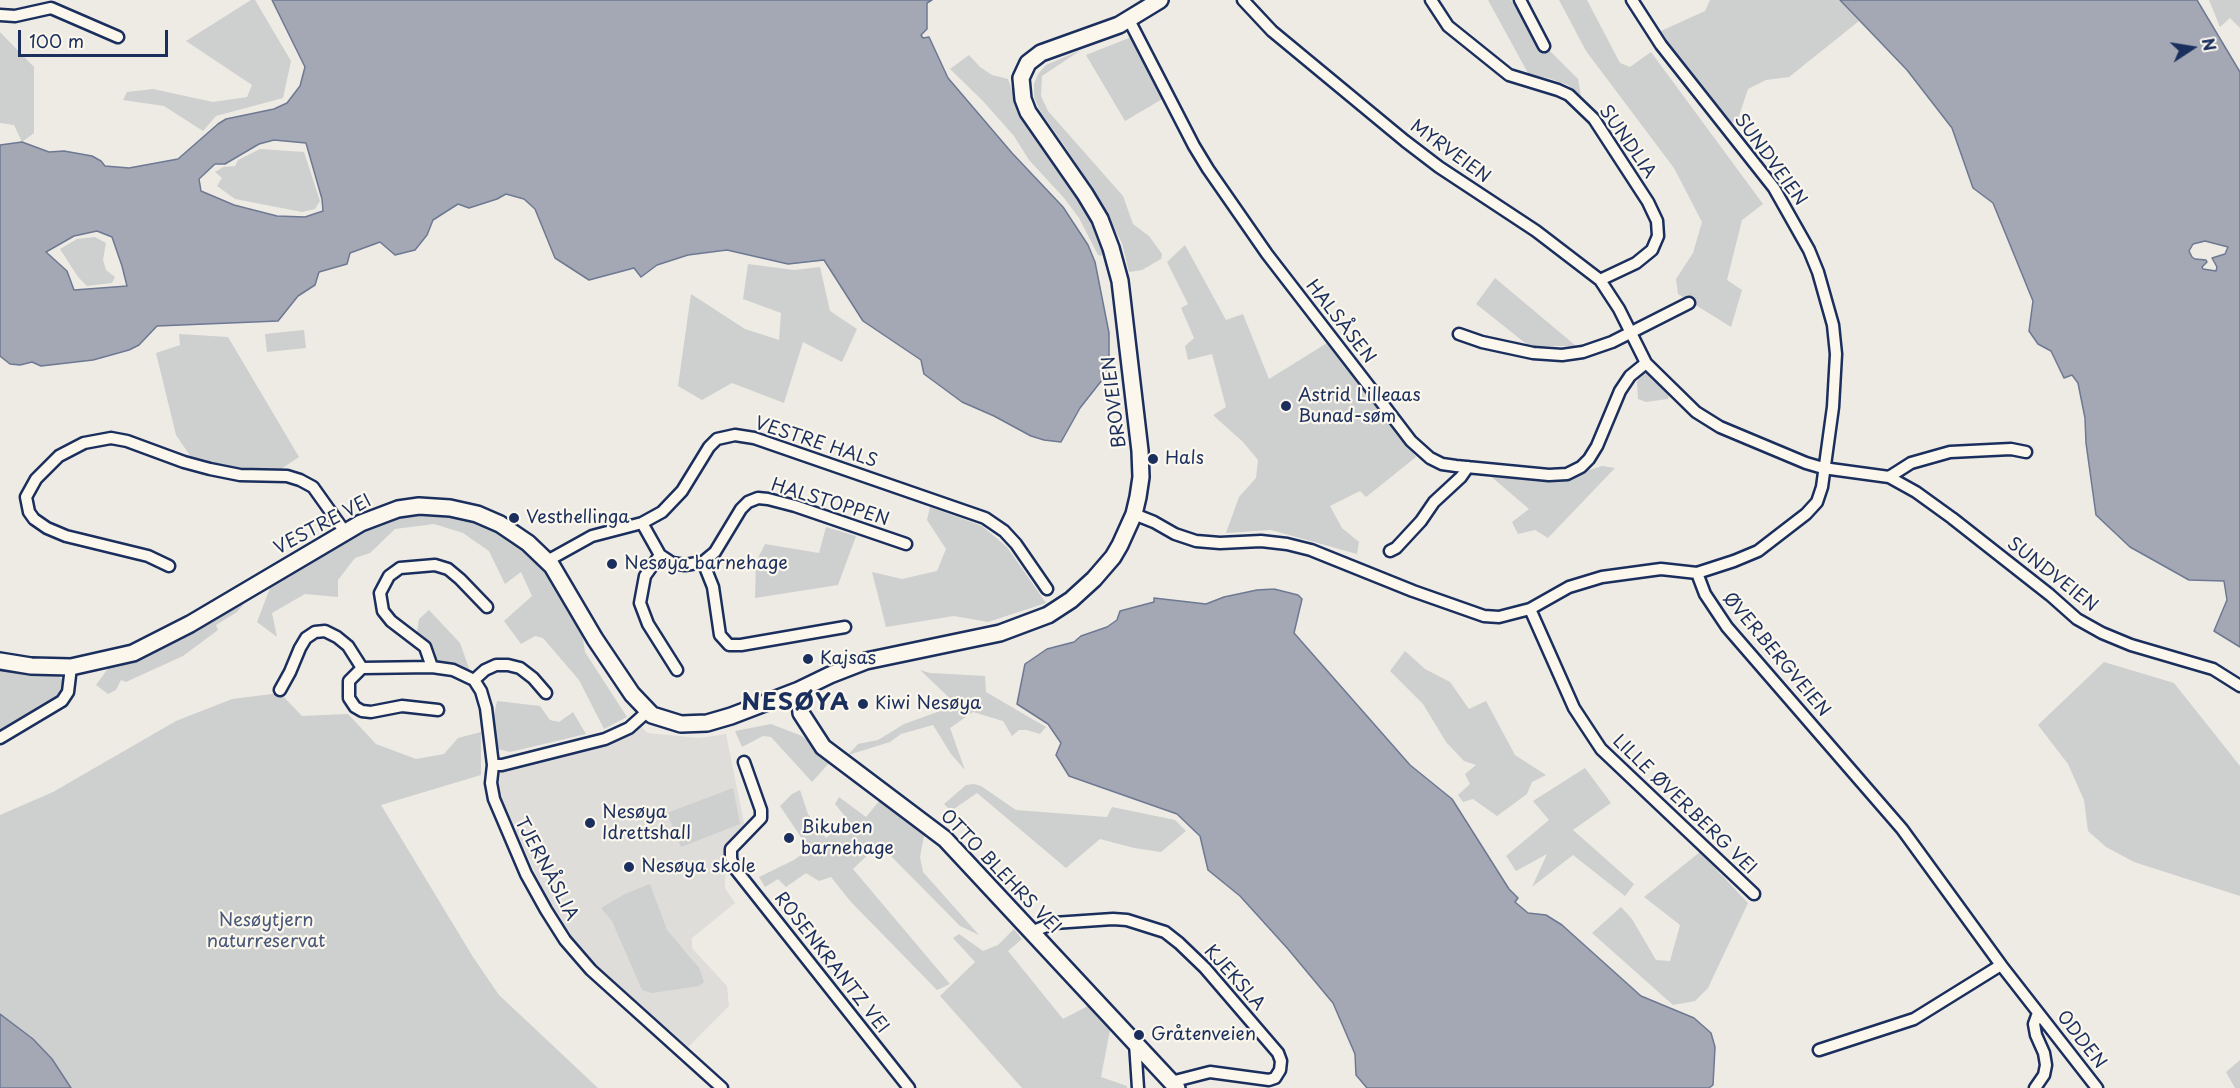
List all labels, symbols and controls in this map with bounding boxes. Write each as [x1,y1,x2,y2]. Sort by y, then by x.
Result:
scale bar [21,18,171,56]
north arrow [2162,18,2222,78]
text: 100 m [29,27,84,54]
text: N [2197,36,2223,53]
street label: SUNDLIA [1594,101,1660,183]
street label: SUNDVEIEN [1729,110,1811,210]
street label: MYRVEIEN [1406,116,1494,188]
street label: HALSÅSEN [1301,276,1379,368]
street label: BROVEIEN [1099,355,1131,449]
place label: Astrid Lilleaas Bunad-søm [1298,385,1421,428]
marker: Astrid Lilleaas Bunad-søm [1279,399,1293,413]
street label: VESTRE HALS [752,413,880,473]
place label: Hals [1165,448,1204,470]
marker: Hals [1146,452,1160,466]
street label: HALSTOPPEN [768,475,892,531]
street label: VESTRE VEI [271,490,375,560]
place label: Vesthellinga [526,507,630,529]
marker: Vesthellinga [507,511,521,525]
street label: SUNDVEIEN [2002,533,2102,617]
place label: Nesøya barnehage [624,553,788,575]
marker: Nesøya barnehage [605,557,619,571]
street label: ØVERBERGVEIEN [1718,589,1834,721]
place label: Kajsas [820,648,876,670]
marker: Kajsas [801,652,815,666]
district label: NESØYA [741,689,851,717]
place label: Kiwi Nesøya [875,693,981,715]
marker: Kiwi Nesøya [856,697,870,711]
street label: LILLE ØVERBERG VEI [1608,731,1760,879]
place label: Nesøya Idrettshall [602,802,691,844]
street label: OTTO BLEHRS VEI [935,806,1065,938]
street label: TJERNÅSLIA [510,814,582,924]
marker: Nesøya Idrettshall [583,816,597,830]
place label: Bikuben barnehage [801,817,894,860]
marker: Bikuben barnehage [782,831,796,845]
place label: Nesøya skole [641,856,756,878]
marker: Nesøya skole [622,860,636,874]
street label: ROSENKRANTZ VEI [769,888,893,1038]
park label: Nesøytjern naturreservat [207,910,325,952]
street label: KJEKSLA [1199,941,1269,1015]
street label: ODDEN [2052,1007,2110,1073]
place label: Gråtenveien [1151,1024,1256,1046]
marker: Gråtenveien [1132,1028,1146,1042]

